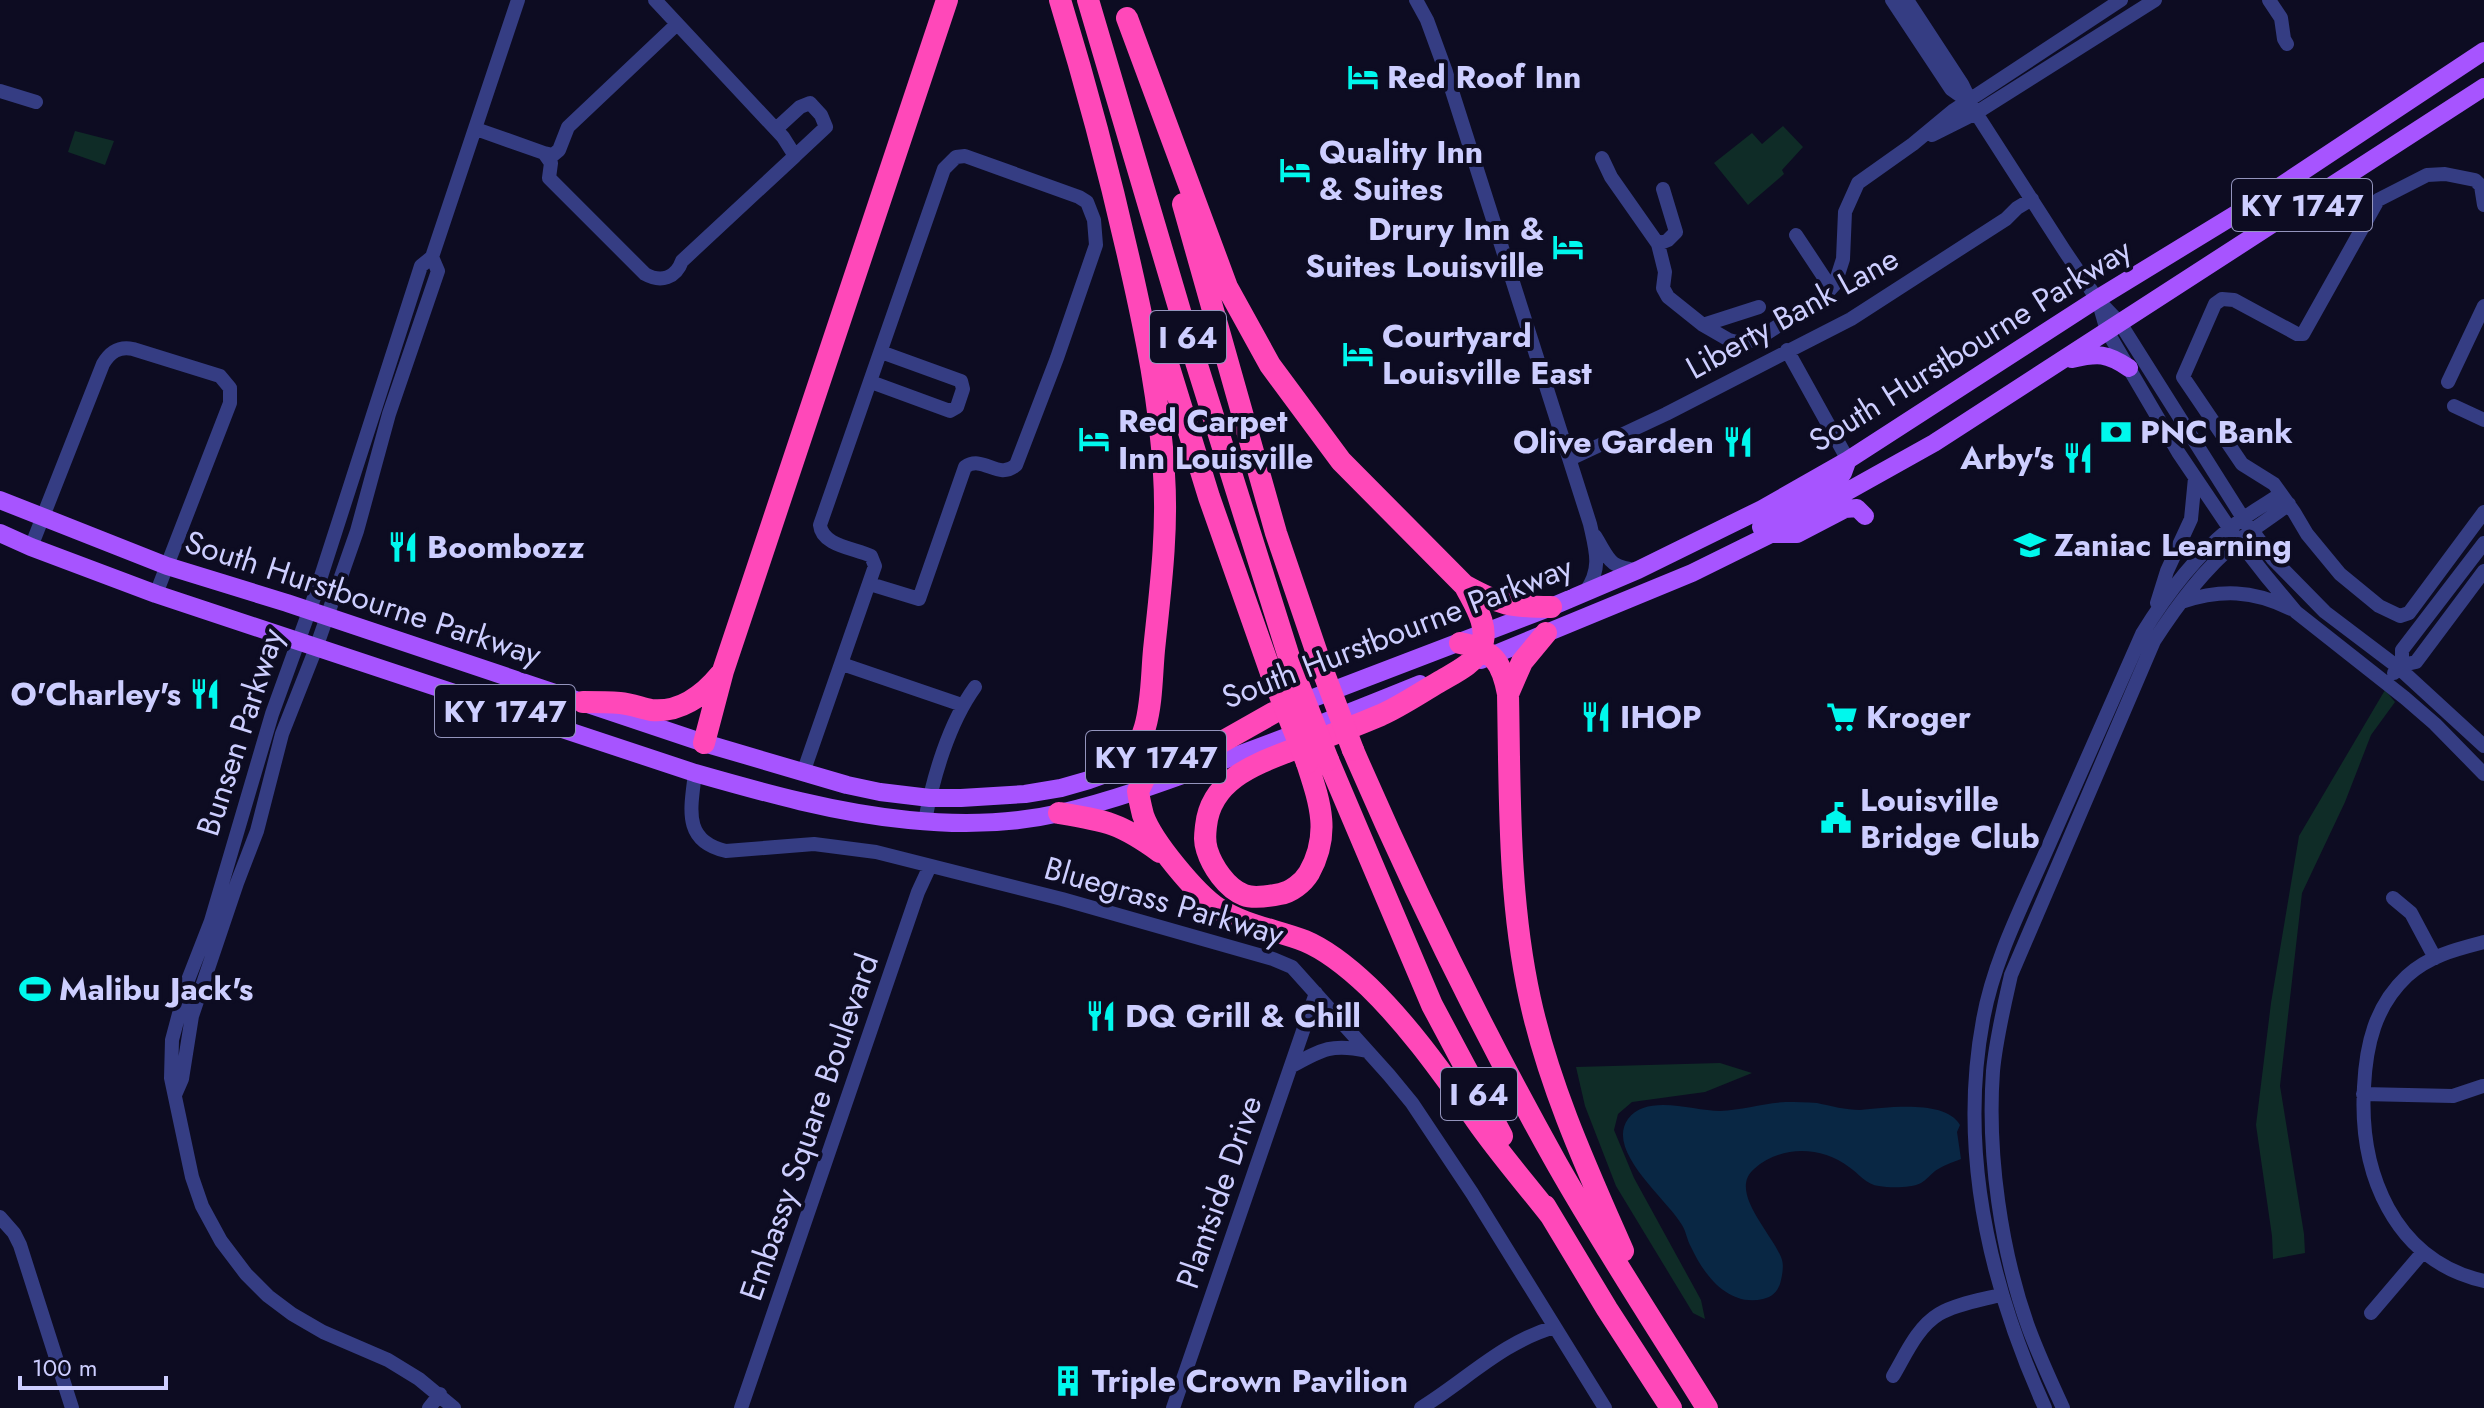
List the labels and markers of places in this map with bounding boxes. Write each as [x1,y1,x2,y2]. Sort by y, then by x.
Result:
place label: Red Roof Inn [1387,54,1582,100]
hotel icon: Red Roof Inn [1346,60,1380,94]
place label: Quality Inn & Suites [1319,129,1483,212]
hotel icon: Quality Inn & Suites [1278,153,1312,187]
place label: Drury Inn & Suites Louisville [1305,206,1544,289]
hotel icon: Drury Inn & Suites Louisville [1551,230,1585,264]
place label: Courtyard Louisville East [1382,313,1592,396]
hotel icon: Courtyard Louisville East [1341,337,1375,371]
place label: Red Carpet Inn Louisville [1118,398,1313,481]
place label: PNC Bank [2140,409,2293,455]
bank icon: PNC Bank [2099,415,2133,449]
place label: Olive Garden [1513,419,1714,465]
hotel icon: Red Carpet Inn Louisville [1077,422,1111,456]
restaurant icon: Olive Garden [1721,425,1755,459]
place label: Arby's [1959,435,2054,481]
restaurant icon: Arby's [2061,441,2095,475]
place label: Zaniac Learning [2054,522,2292,568]
place label: Boombozz [427,524,585,570]
school or university icon: Zaniac Learning [2013,528,2047,562]
restaurant icon: Boombozz [386,530,420,564]
place label: O'Charley's [10,671,181,717]
restaurant icon: O'Charley's [188,677,222,711]
place label: IHOP [1620,694,1702,740]
place label: Kroger [1866,694,1971,740]
restaurant icon: IHOP [1579,700,1613,734]
supermarket icon: Kroger [1825,700,1859,734]
place label: Louisville Bridge Club [1860,777,2040,860]
public building icon: Louisville Bridge Club [1819,801,1853,835]
place label: Malibu Jack's [59,966,253,1012]
sports icon: Malibu Jack's [18,972,52,1006]
place label: DQ Grill & Chill [1125,993,1361,1039]
restaurant icon: DQ Grill & Chill [1084,999,1118,1033]
place label: Triple Crown Pavilion [1092,1358,1408,1404]
building icon: Triple Crown Pavilion [1051,1364,1085,1398]

